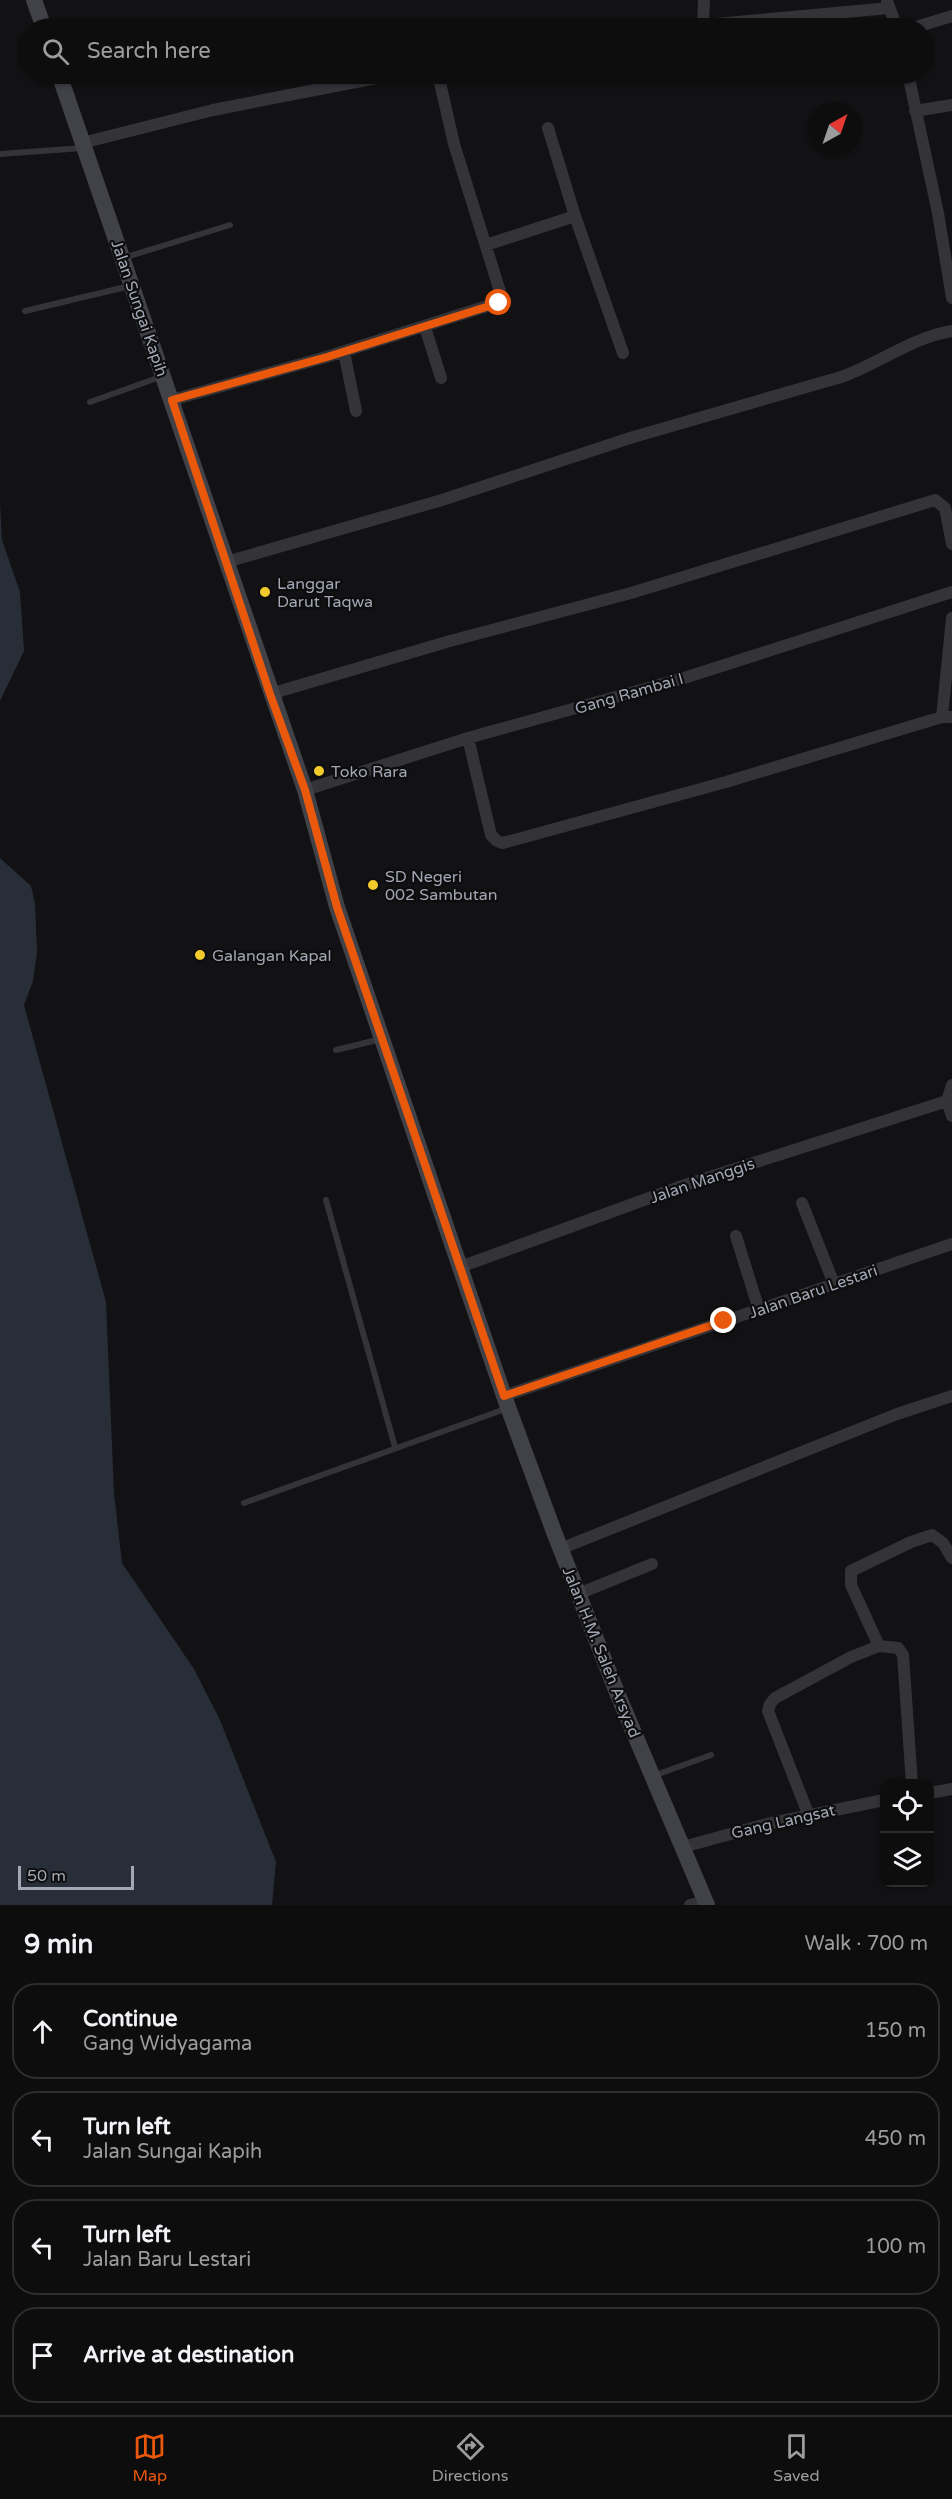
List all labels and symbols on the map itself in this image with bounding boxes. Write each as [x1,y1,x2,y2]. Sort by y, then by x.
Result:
north arrow [808,102,862,156]
street label: Jalan Sungai Kapih [106,237,172,379]
route start [485,289,511,315]
place label: Langgar Darut Taqwa [277,574,373,612]
marker: Langgar Darut Taqwa [258,585,272,599]
street label: Gang Rambai I [573,669,686,719]
place label: Toko Rara [331,762,407,782]
marker: Toko Rara [312,764,326,778]
place label: SD Negeri 002 Sambutan [385,867,498,905]
marker: SD Negeri 002 Sambutan [366,878,380,892]
place label: Galangan Kapal [212,946,332,966]
marker: Galangan Kapal [193,948,207,962]
street label: Jalan Manggis [647,1154,757,1208]
street label: Jalan Baru Lestari [746,1261,880,1323]
route end [710,1307,736,1333]
street label: Jalan H.M. Saleh Arsyad [558,1564,644,1741]
street label: Gang Langsat [729,1800,837,1844]
scale bar [18,1863,134,1890]

